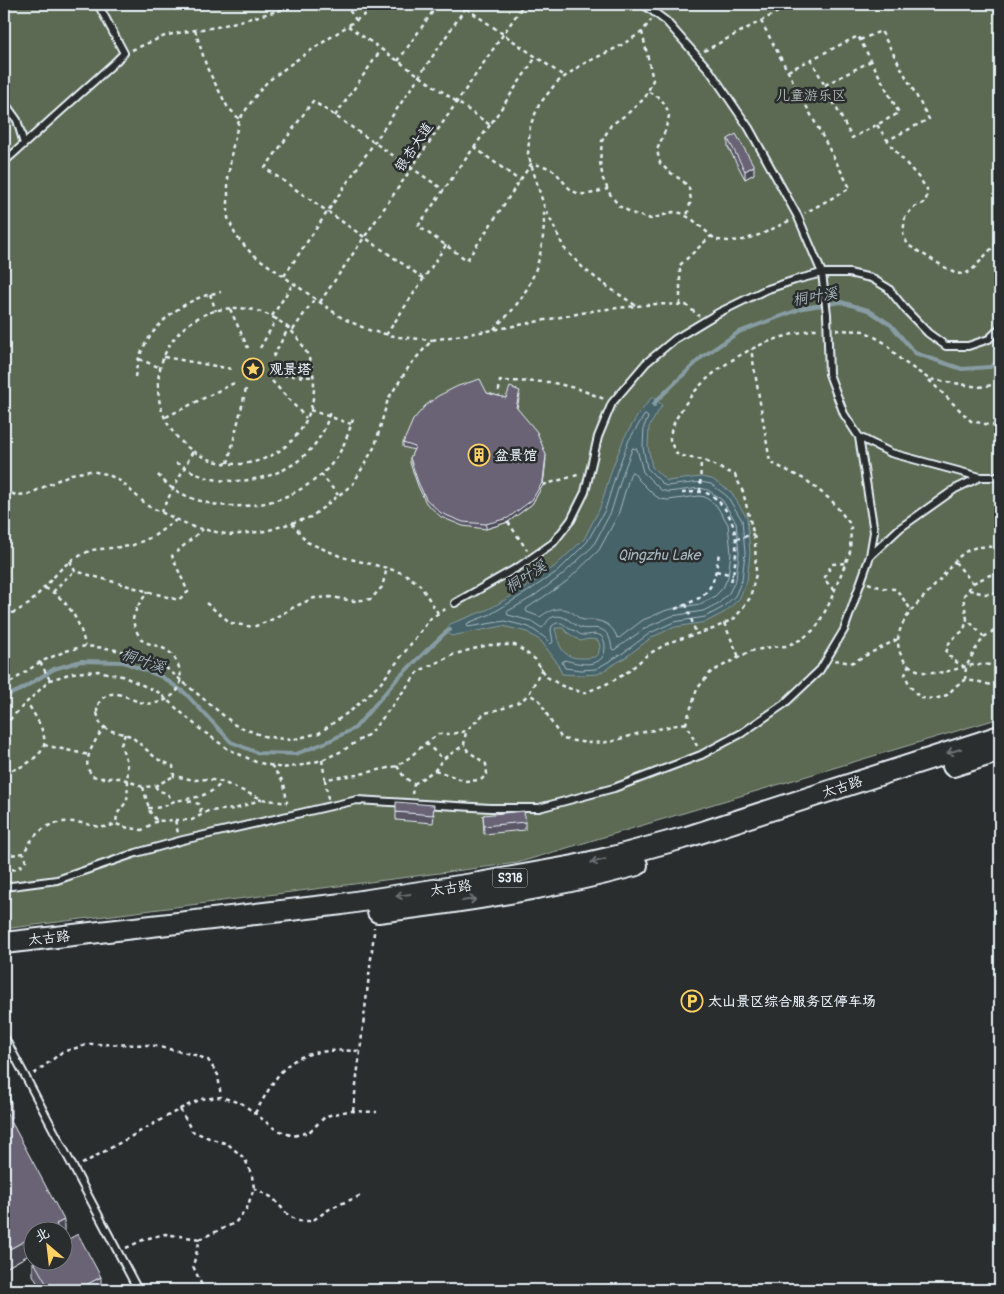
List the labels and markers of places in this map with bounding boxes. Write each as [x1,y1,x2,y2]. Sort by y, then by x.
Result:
place icon: 观景塔 [241,357,265,381]
place label: 观景塔 [269,361,312,378]
building icon: 盆景馆 [467,443,491,467]
place label: 盆景馆 [495,447,537,464]
parking icon: 太山景区综合服务区停车场 [680,989,704,1013]
place label: 太山景区综合服务区停车场 [708,993,876,1010]

